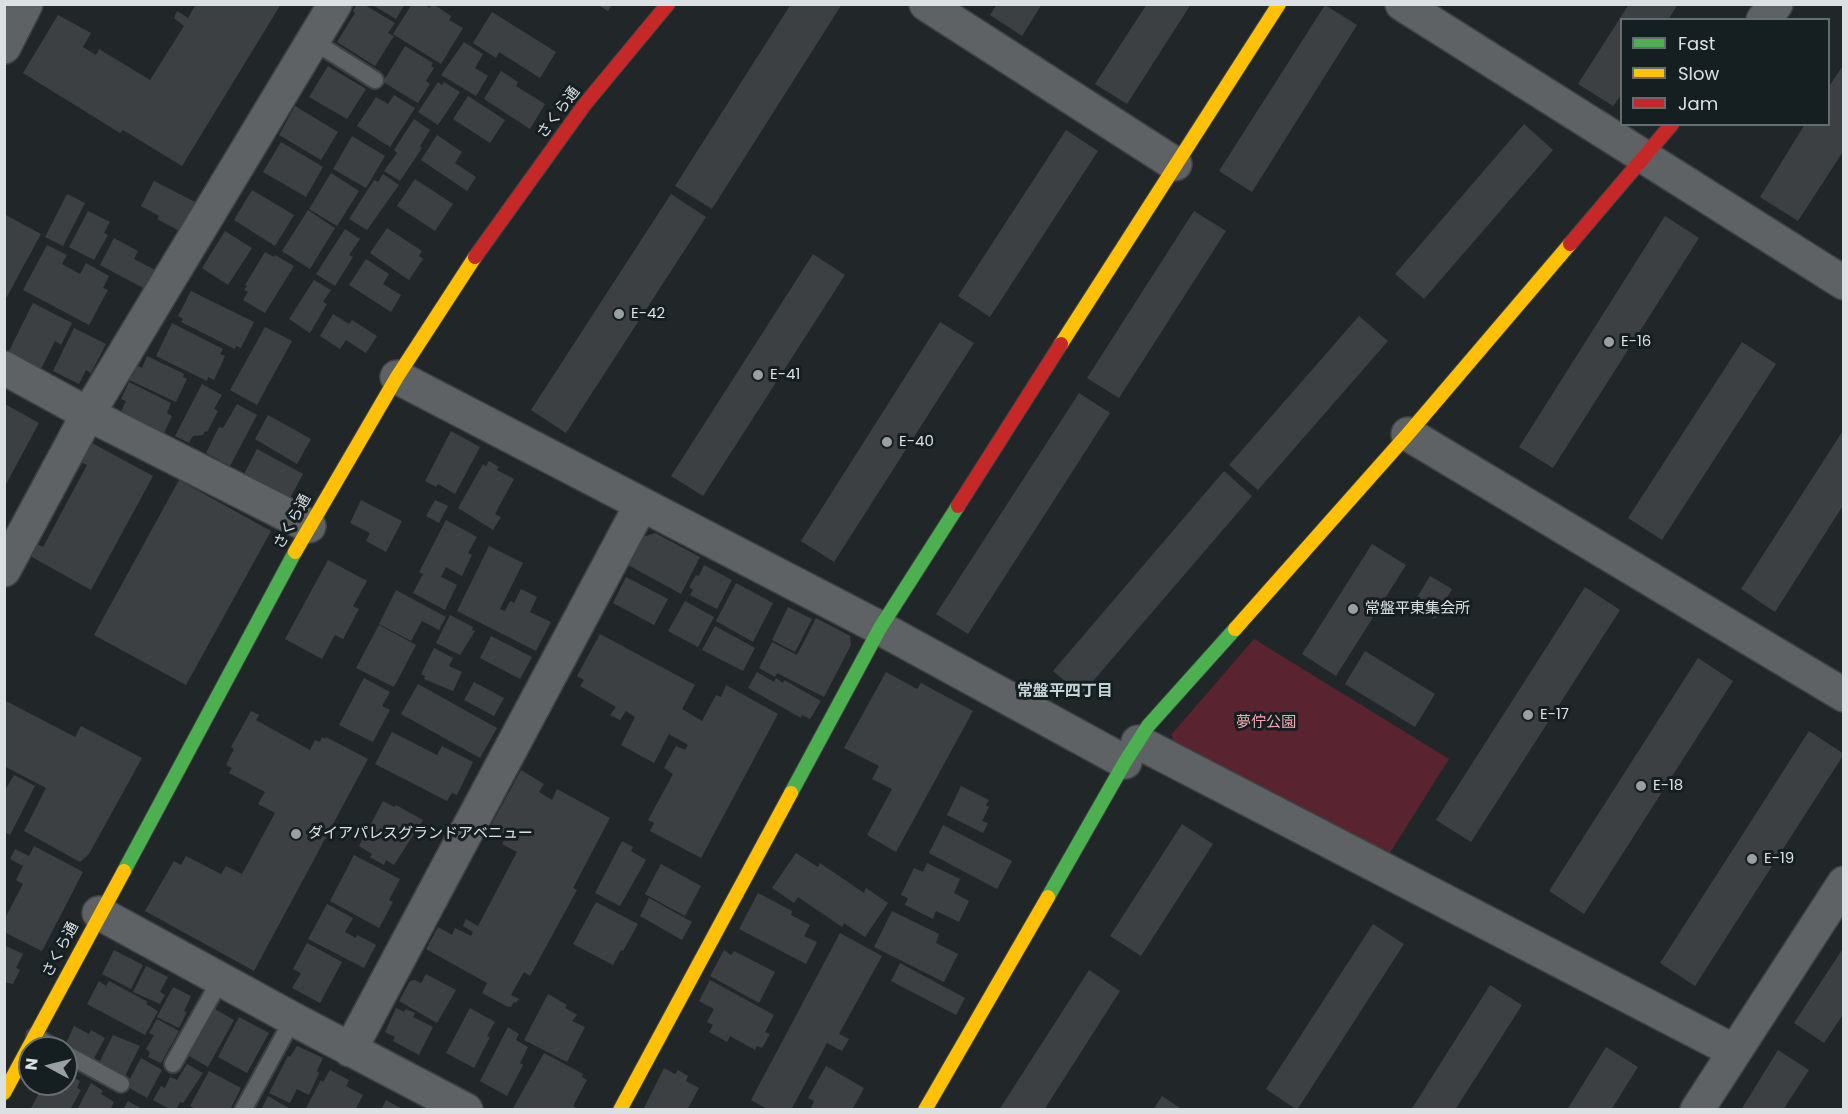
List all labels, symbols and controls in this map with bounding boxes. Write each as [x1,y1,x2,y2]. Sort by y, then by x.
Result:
legend [1620,18,1830,126]
text: Fast [1678,31,1715,56]
text: Slow [1678,61,1719,86]
street label: さくら通 [534,84,584,142]
text: Jam [1678,91,1718,116]
place label: E-42 [631,305,665,323]
marker: E-42 [612,307,626,321]
place label: E-16 [1621,333,1651,351]
marker: E-16 [1602,335,1616,349]
place label: E-41 [770,366,800,384]
marker: E-41 [751,368,765,382]
place label: E-40 [899,433,934,451]
marker: E-40 [880,435,894,449]
street label: さくら通 [271,491,315,553]
place label: 常盤平東集会所 [1365,600,1470,618]
marker: 常盤平東集会所 [1346,602,1360,616]
district label: 常盤平四丁目 [1017,682,1113,702]
place label: E-17 [1540,706,1569,724]
marker: E-17 [1521,708,1535,722]
park label: 夢佇公園 [1236,714,1296,732]
place label: E-18 [1653,777,1683,795]
marker: E-18 [1634,779,1648,793]
place label: ダイアパレスグランドアベニュー [308,825,533,843]
marker: ダイアパレスグランドアベニュー [289,827,303,841]
place label: E-19 [1764,850,1794,868]
marker: E-19 [1745,852,1759,866]
street label: さくら通 [39,919,83,981]
north arrow [18,1036,78,1096]
text: N [19,1057,44,1071]

